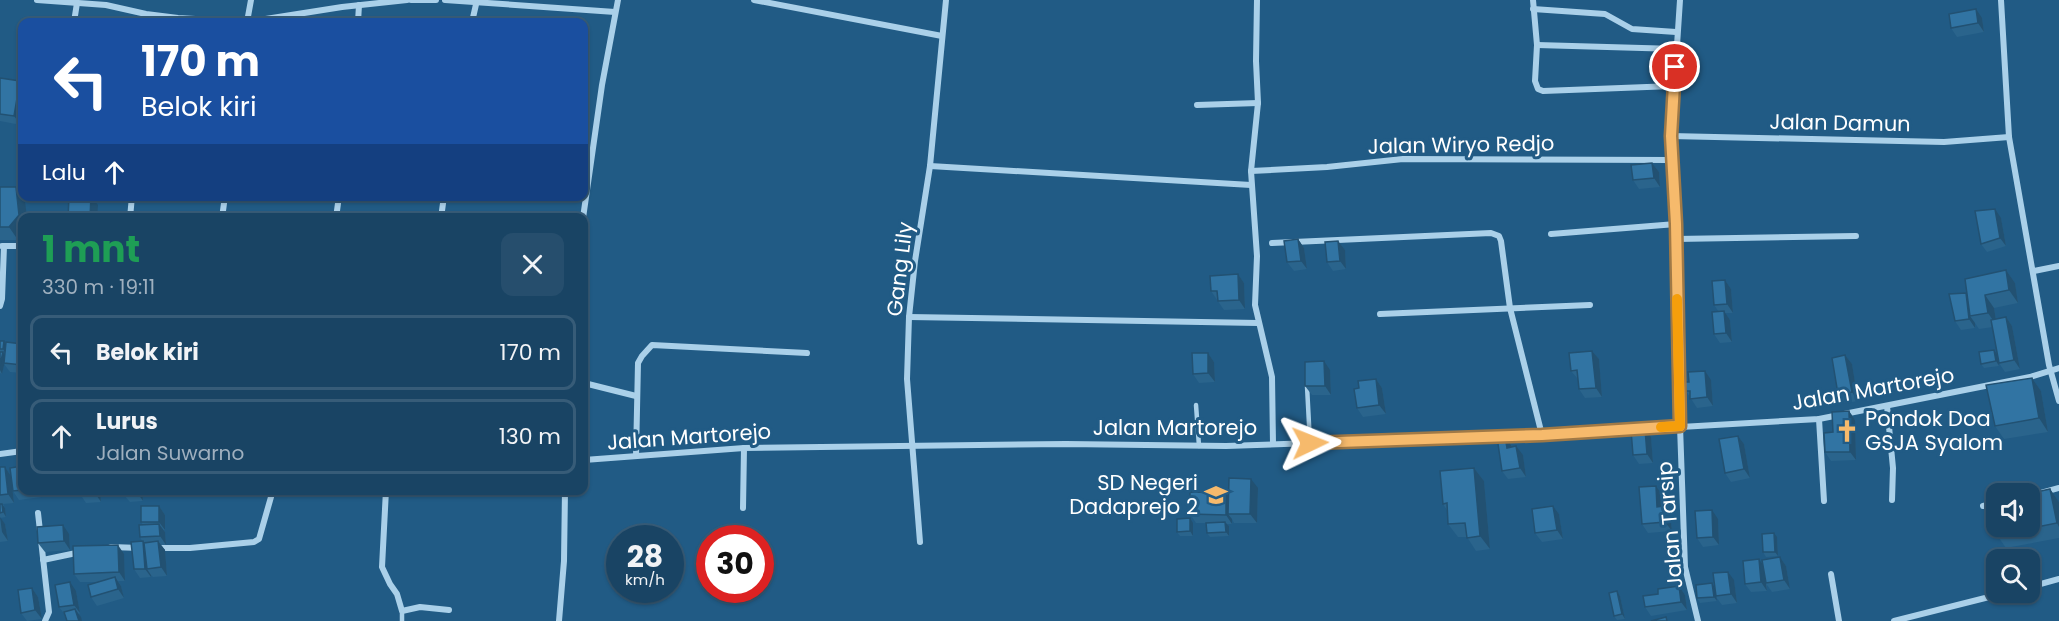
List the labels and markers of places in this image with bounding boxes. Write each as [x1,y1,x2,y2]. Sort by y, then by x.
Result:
pin [1649,41,1700,92]
place label: Pondok Doa GSJA Syalom [1865,404,2003,457]
church icon: Pondok Doa GSJA Syalom [1834,418,1860,444]
place label: SD Negeri Dadaprejo 2 [1069,468,1198,521]
school or university icon: SD Negeri Dadaprejo 2 [1203,482,1229,508]

